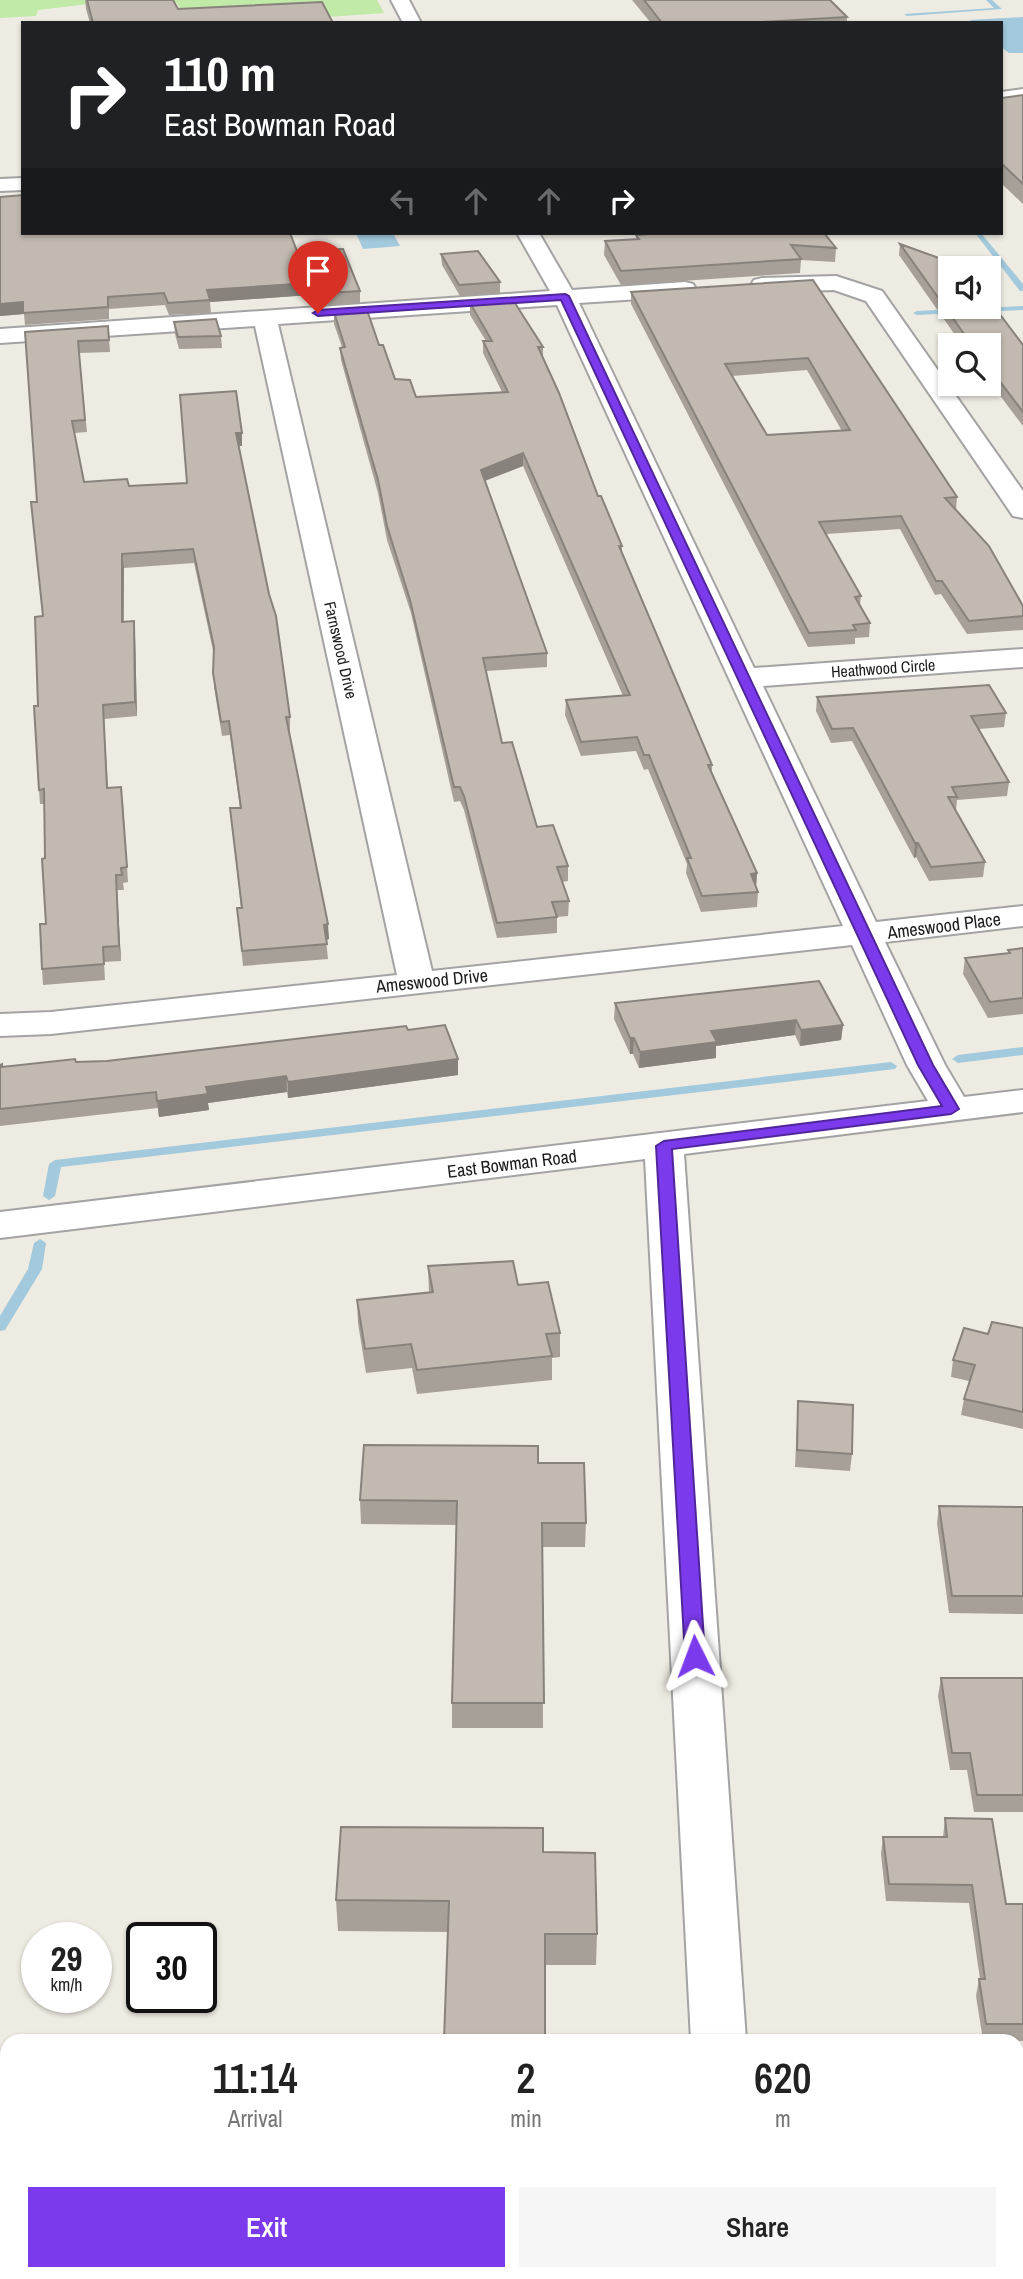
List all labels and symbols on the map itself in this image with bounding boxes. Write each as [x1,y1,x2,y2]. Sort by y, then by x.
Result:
pin [288,241,348,313]
street label: Farnswood Drive [319,599,363,701]
street label: Heathwood Circle [830,653,936,683]
street label: Ameswood Place [885,906,1002,945]
street label: Ameswood Drive [374,962,489,999]
street label: East Bowman Road [446,1143,578,1184]
position arrow [658,1619,732,1693]
speed limit sign: 30 [126,1922,217,2013]

